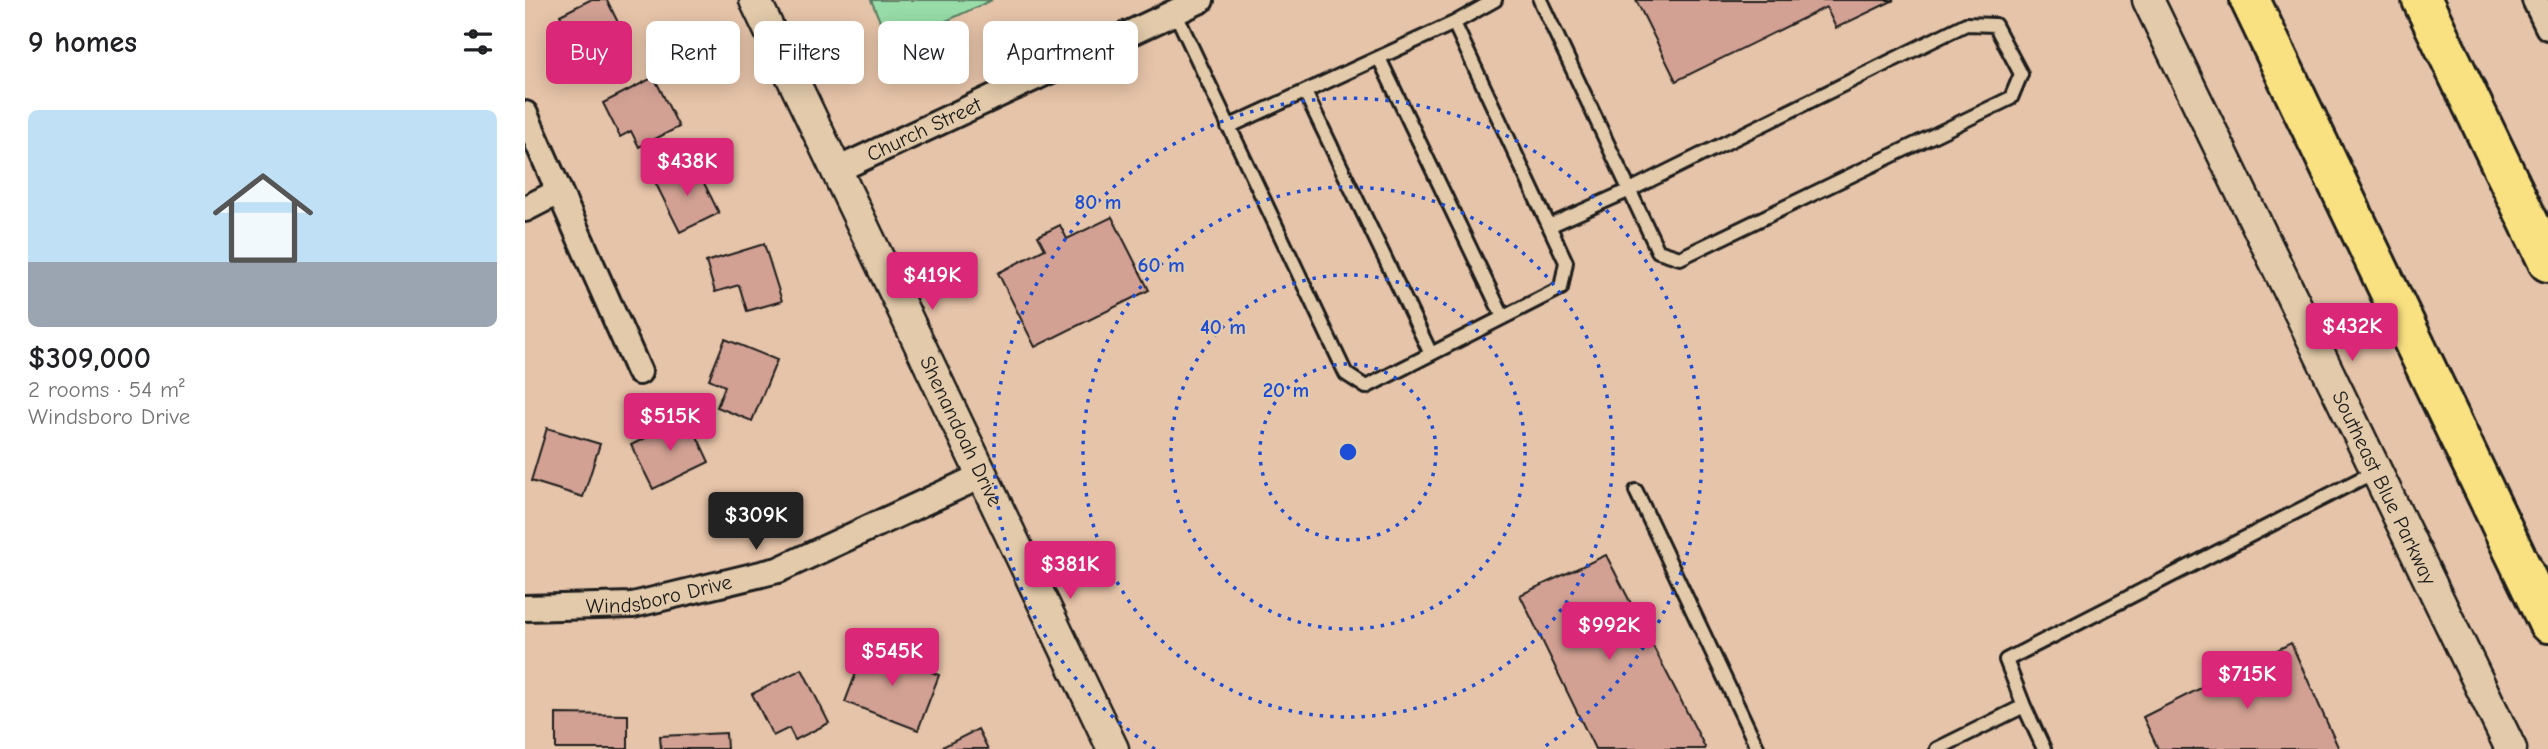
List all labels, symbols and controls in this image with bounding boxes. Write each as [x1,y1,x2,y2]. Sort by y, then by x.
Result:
chip: Buy [546,21,632,84]
chip: Rent [646,21,740,84]
chip: Filters [754,21,864,84]
chip: New [878,21,969,84]
chip: Apartment [983,21,1138,84]
icon: filters [459,23,497,61]
text: 9 homes [28,25,137,60]
street label: Church Street [863,92,986,166]
pin: $438K [638,138,736,198]
text: $438K [657,147,717,174]
icon: home [200,155,326,281]
text: 80 m [1075,190,1121,214]
pin: $419K [883,252,981,312]
text: 60 m [1137,253,1185,277]
text: $419K [903,261,961,288]
pin: $432K [2303,304,2401,363]
text: $432K [2322,312,2382,339]
text: 40 m [1200,315,1246,339]
text: $309,000 [28,341,151,376]
street label: Shenandoah Drive [915,352,1007,510]
text: 2 rooms · 54 m² [28,376,185,403]
text: 20 m [1263,378,1309,402]
street label: Southeast Blue Parkway [2327,387,2442,589]
pin: $515K [621,393,719,453]
text: $515K [640,402,700,429]
text: Windsboro Drive [28,403,190,430]
centre of rings [1336,440,1360,464]
pin: $309K [707,492,805,552]
text: $309K [724,501,788,528]
pin: $381K [1021,542,1119,601]
text: $381K [1041,550,1099,577]
street label: Windsboro Drive [586,570,734,618]
pin: $992K [1560,602,1658,662]
text: $992K [1578,611,1640,638]
pin: $545K [843,628,941,688]
text: $545K [861,637,923,664]
pin: $715K [2198,652,2296,711]
text: $715K [2218,660,2276,687]

